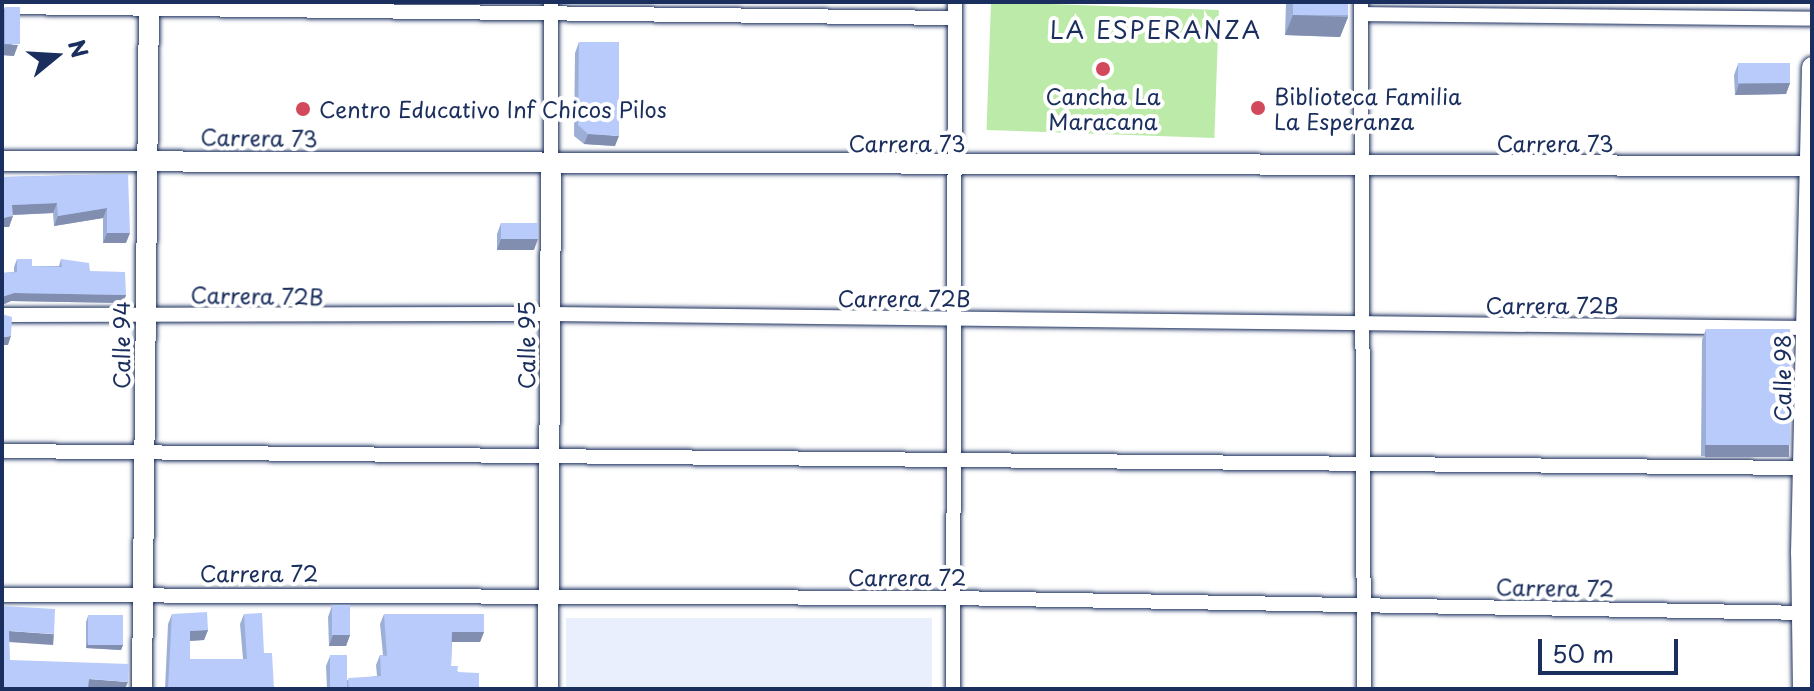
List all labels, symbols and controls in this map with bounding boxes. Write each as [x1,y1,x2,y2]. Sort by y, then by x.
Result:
north arrow [16,16,96,96]
district label: LA ESPERANZA [1050,16,1262,44]
text: N [61,35,98,62]
marker: Cancha La Maracana [1094,60,1112,78]
place label: Cancha La Maracana [1046,82,1160,134]
place label: Biblioteca Familia La Esperanza [1274,82,1462,134]
place label: Centro Educativo Inf Chicos Pilos [319,96,668,122]
marker: Biblioteca Familia La Esperanza [1249,99,1267,117]
marker: Centro Educativo Inf Chicos Pilos [294,100,312,118]
street label: Carrera 73 [200,123,318,151]
street label: Carrera 73 [848,130,966,156]
street label: Carrera 73 [1496,130,1614,156]
street label: Carrera 72B [190,281,324,309]
street label: Carrera 72B [837,285,971,311]
street label: Carrera 72B [1485,292,1619,318]
street label: Calle 94 [108,301,134,389]
street label: Calle 95 [513,301,539,389]
street label: Calle 98 [1769,334,1795,422]
street label: Carrera 72 [200,560,318,586]
street label: Carrera 72 [848,564,966,590]
street label: Carrera 72 [1495,573,1615,601]
scale bar [1542,623,1682,673]
text: 50 m [1552,635,1614,671]

